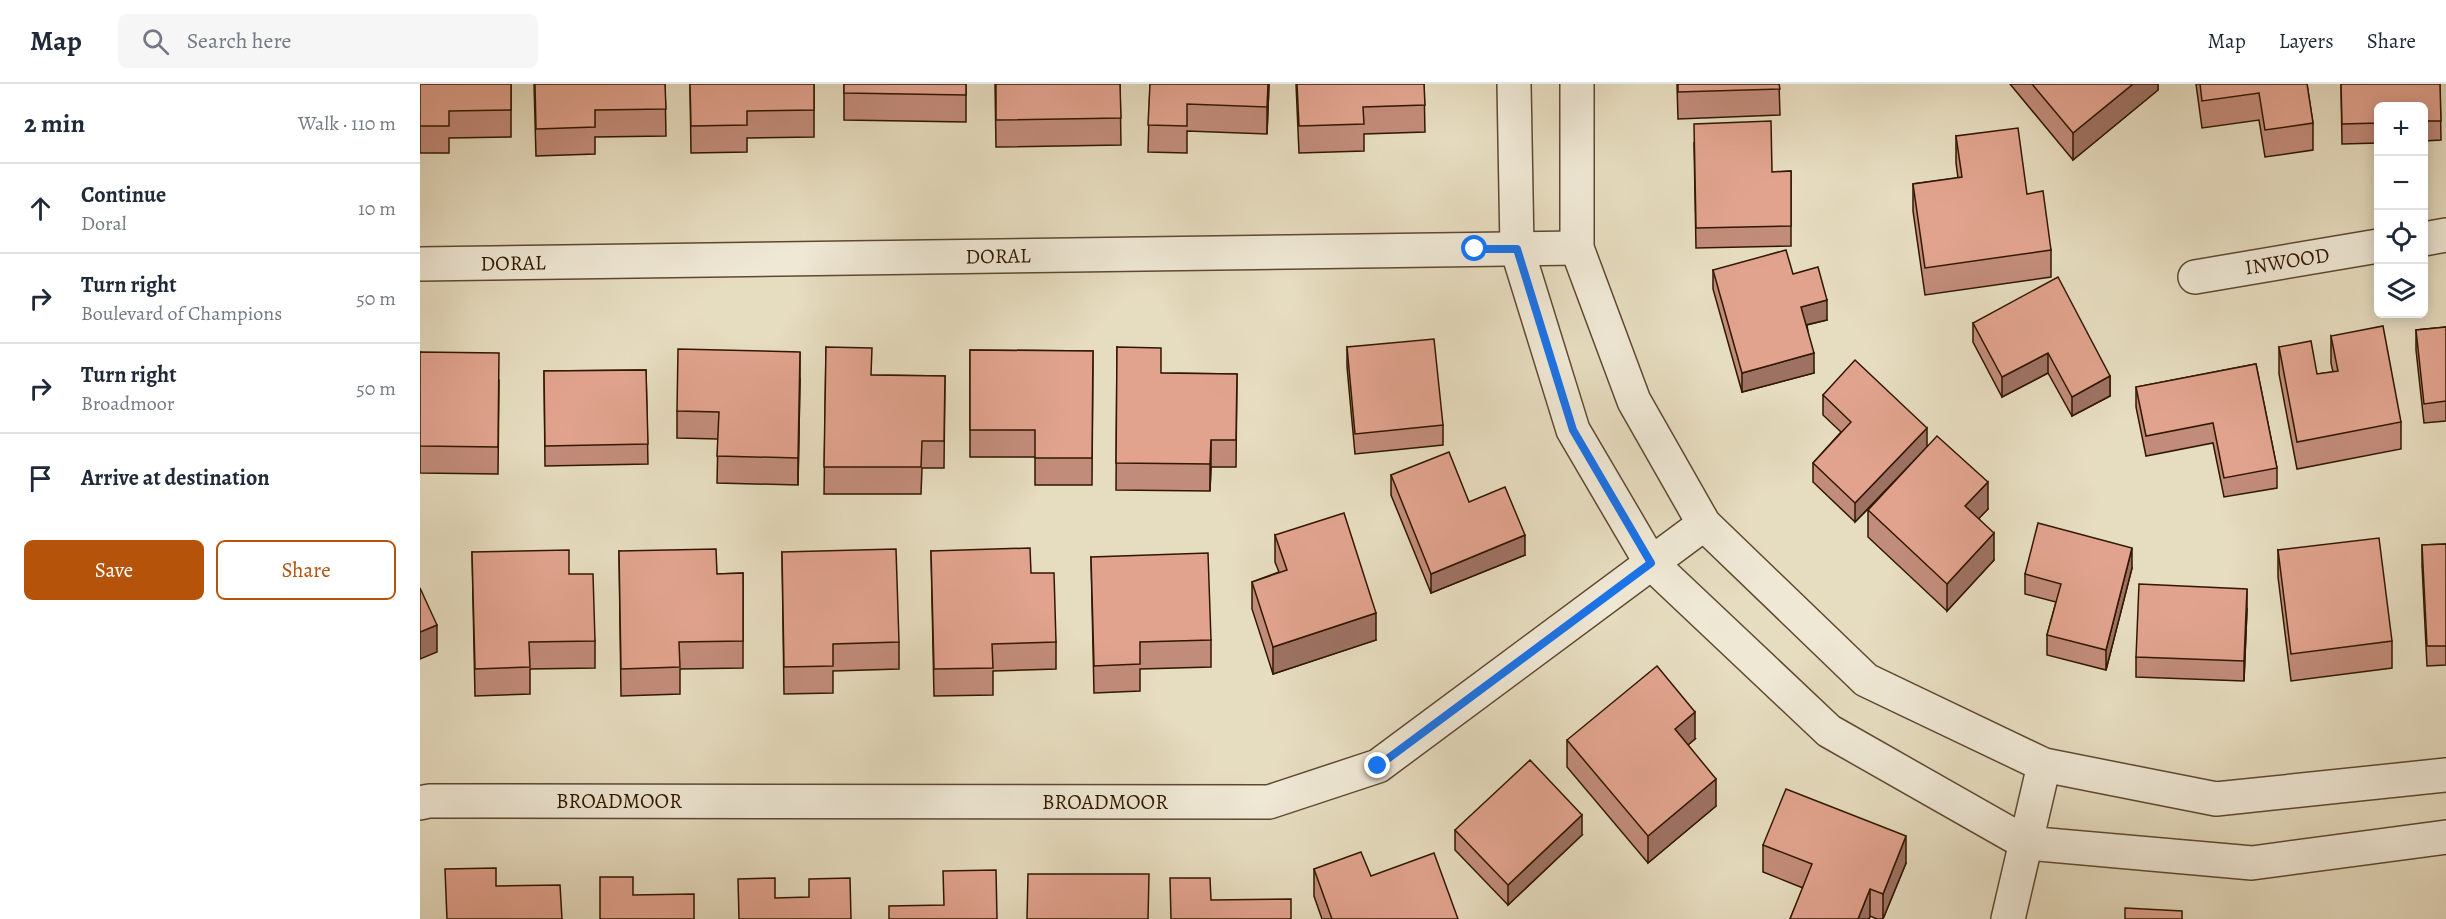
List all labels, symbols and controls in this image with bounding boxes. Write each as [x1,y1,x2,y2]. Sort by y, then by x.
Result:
search box [118,14,538,68]
text: Map [30,22,82,60]
icon: search [139,25,172,58]
text: Search here [187,26,291,56]
text: Map [2207,27,2246,55]
text: Layers [2279,27,2334,55]
text: Share [2367,27,2416,55]
map controls [2374,102,2428,318]
button: + [2374,102,2428,156]
text: 2 min [24,106,85,141]
text: Walk · 110 m [298,110,396,137]
button: − [2374,156,2428,210]
text: Continue [81,180,166,210]
icon: ahead [24,192,57,225]
text: 10 m [358,195,396,222]
text: Doral [81,210,127,237]
button: locate [2374,210,2428,264]
route start [1461,235,1487,261]
street label: INWOOD [2243,240,2331,282]
street label: DORAL [965,241,1031,271]
street label: DORAL [480,248,546,278]
button: layers [2374,264,2428,318]
text: Turn right [81,270,177,300]
icon: right [24,282,57,315]
text: 50 m [356,285,396,312]
text: Boulevard of Champions [81,300,282,327]
text: Turn right [81,360,177,390]
icon: right [24,372,57,405]
text: 50 m [356,375,396,402]
text: Broadmoor [81,390,174,417]
icon: arrive [24,462,57,495]
text: Arrive at destination [81,463,270,493]
button: Save [24,540,204,600]
button: Share [216,540,396,600]
route end [1364,752,1390,778]
street label: BROADMOOR [556,787,682,815]
street label: BROADMOOR [1042,788,1168,816]

